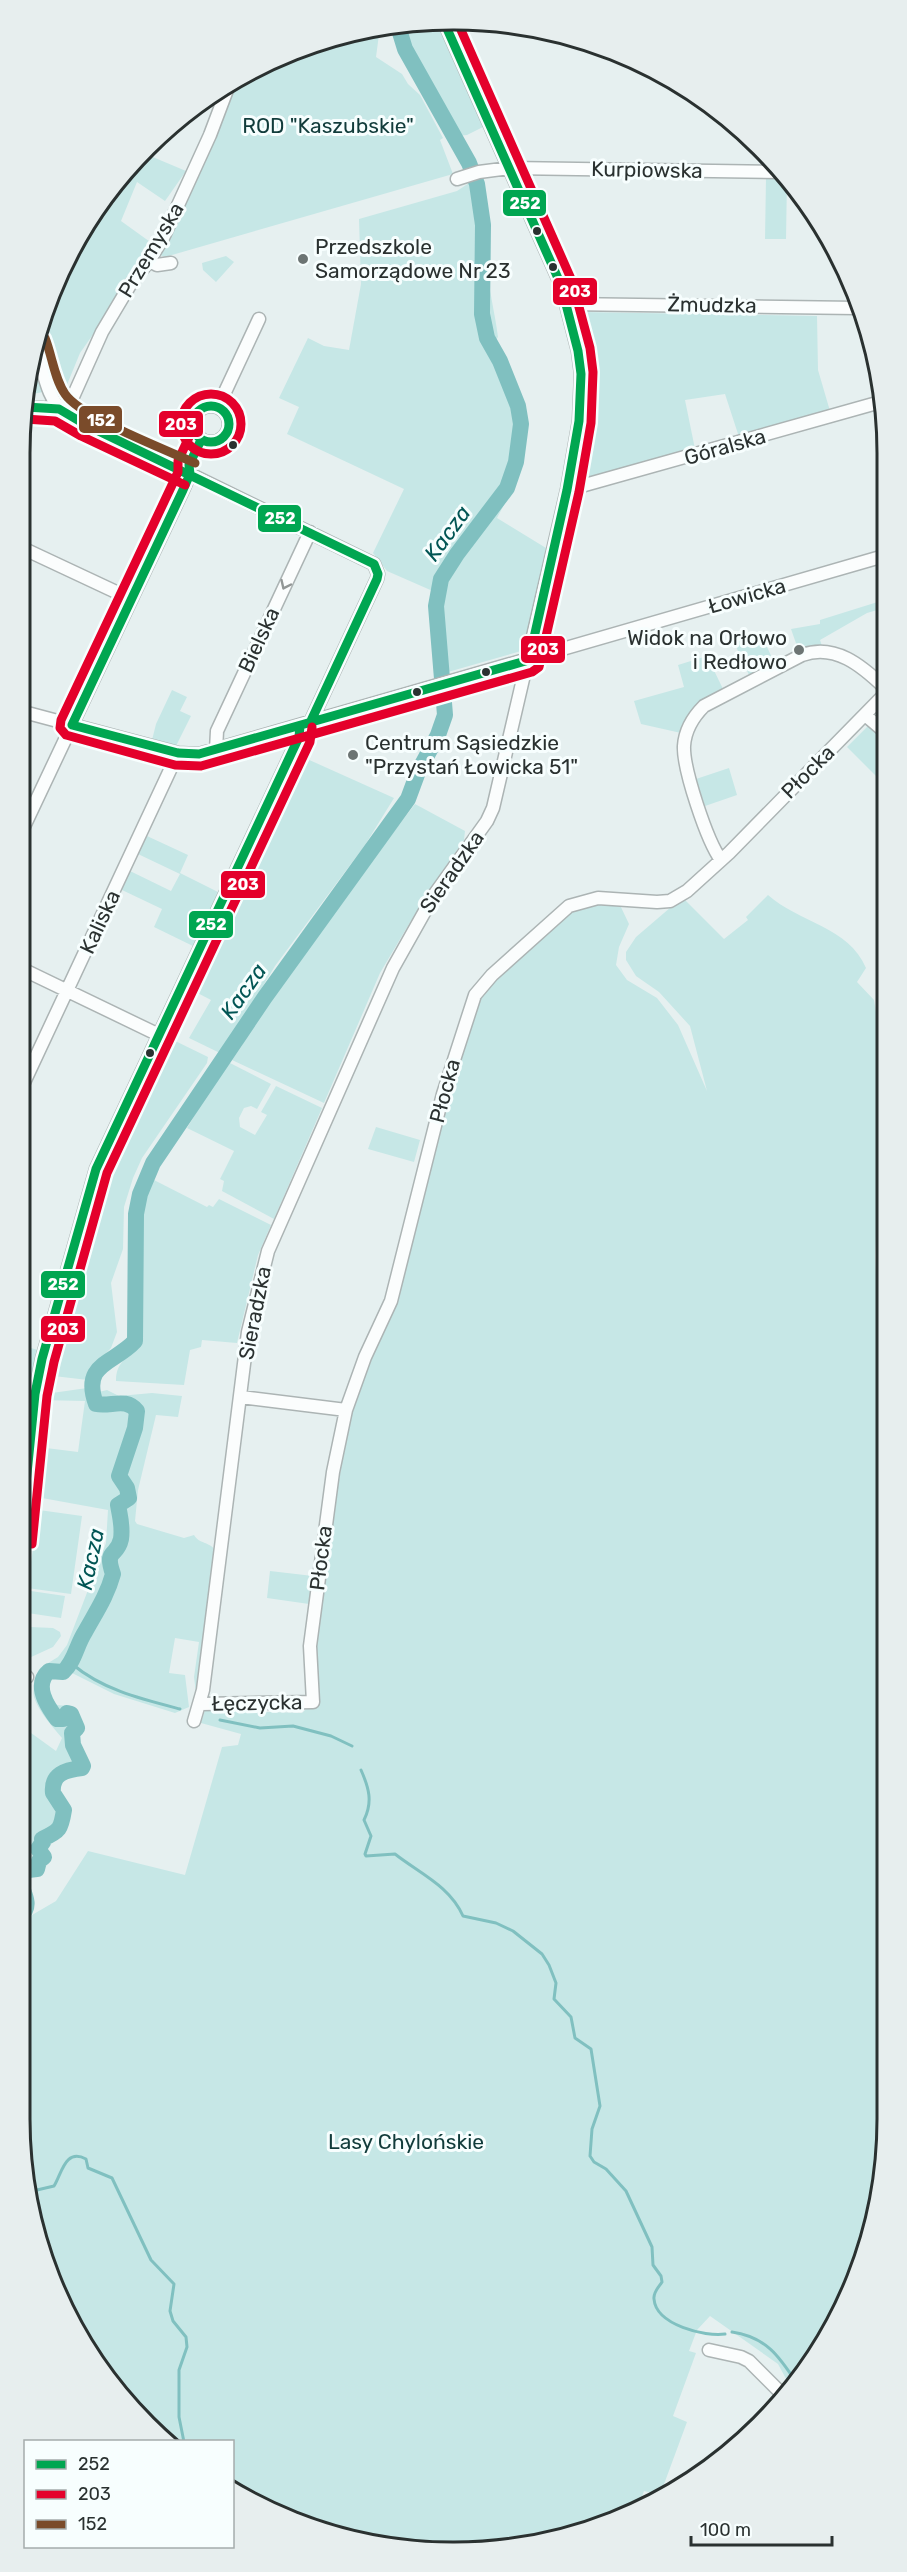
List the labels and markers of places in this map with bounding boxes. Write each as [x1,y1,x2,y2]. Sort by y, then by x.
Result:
unlabelled marker [531,225,543,237]
place label: Przedszkole Samorządowe Nr 23 [315,234,511,283]
marker: Przedszkole Samorządowe Nr 23 [296,252,310,266]
unlabelled marker [547,261,559,273]
unlabelled marker [227,439,239,451]
place label: Widok na Orłowo i Redłowo [627,625,787,674]
marker: Widok na Orłowo i Redłowo [792,643,806,657]
unlabelled marker [480,666,492,678]
unlabelled marker [411,686,423,698]
place label: Centrum Sąsiedzkie "Przystań Łowicka 51" [365,730,578,779]
marker: Centrum Sąsiedzkie "Przystań Łowicka 51" [346,748,360,762]
unlabelled marker [144,1047,156,1059]

